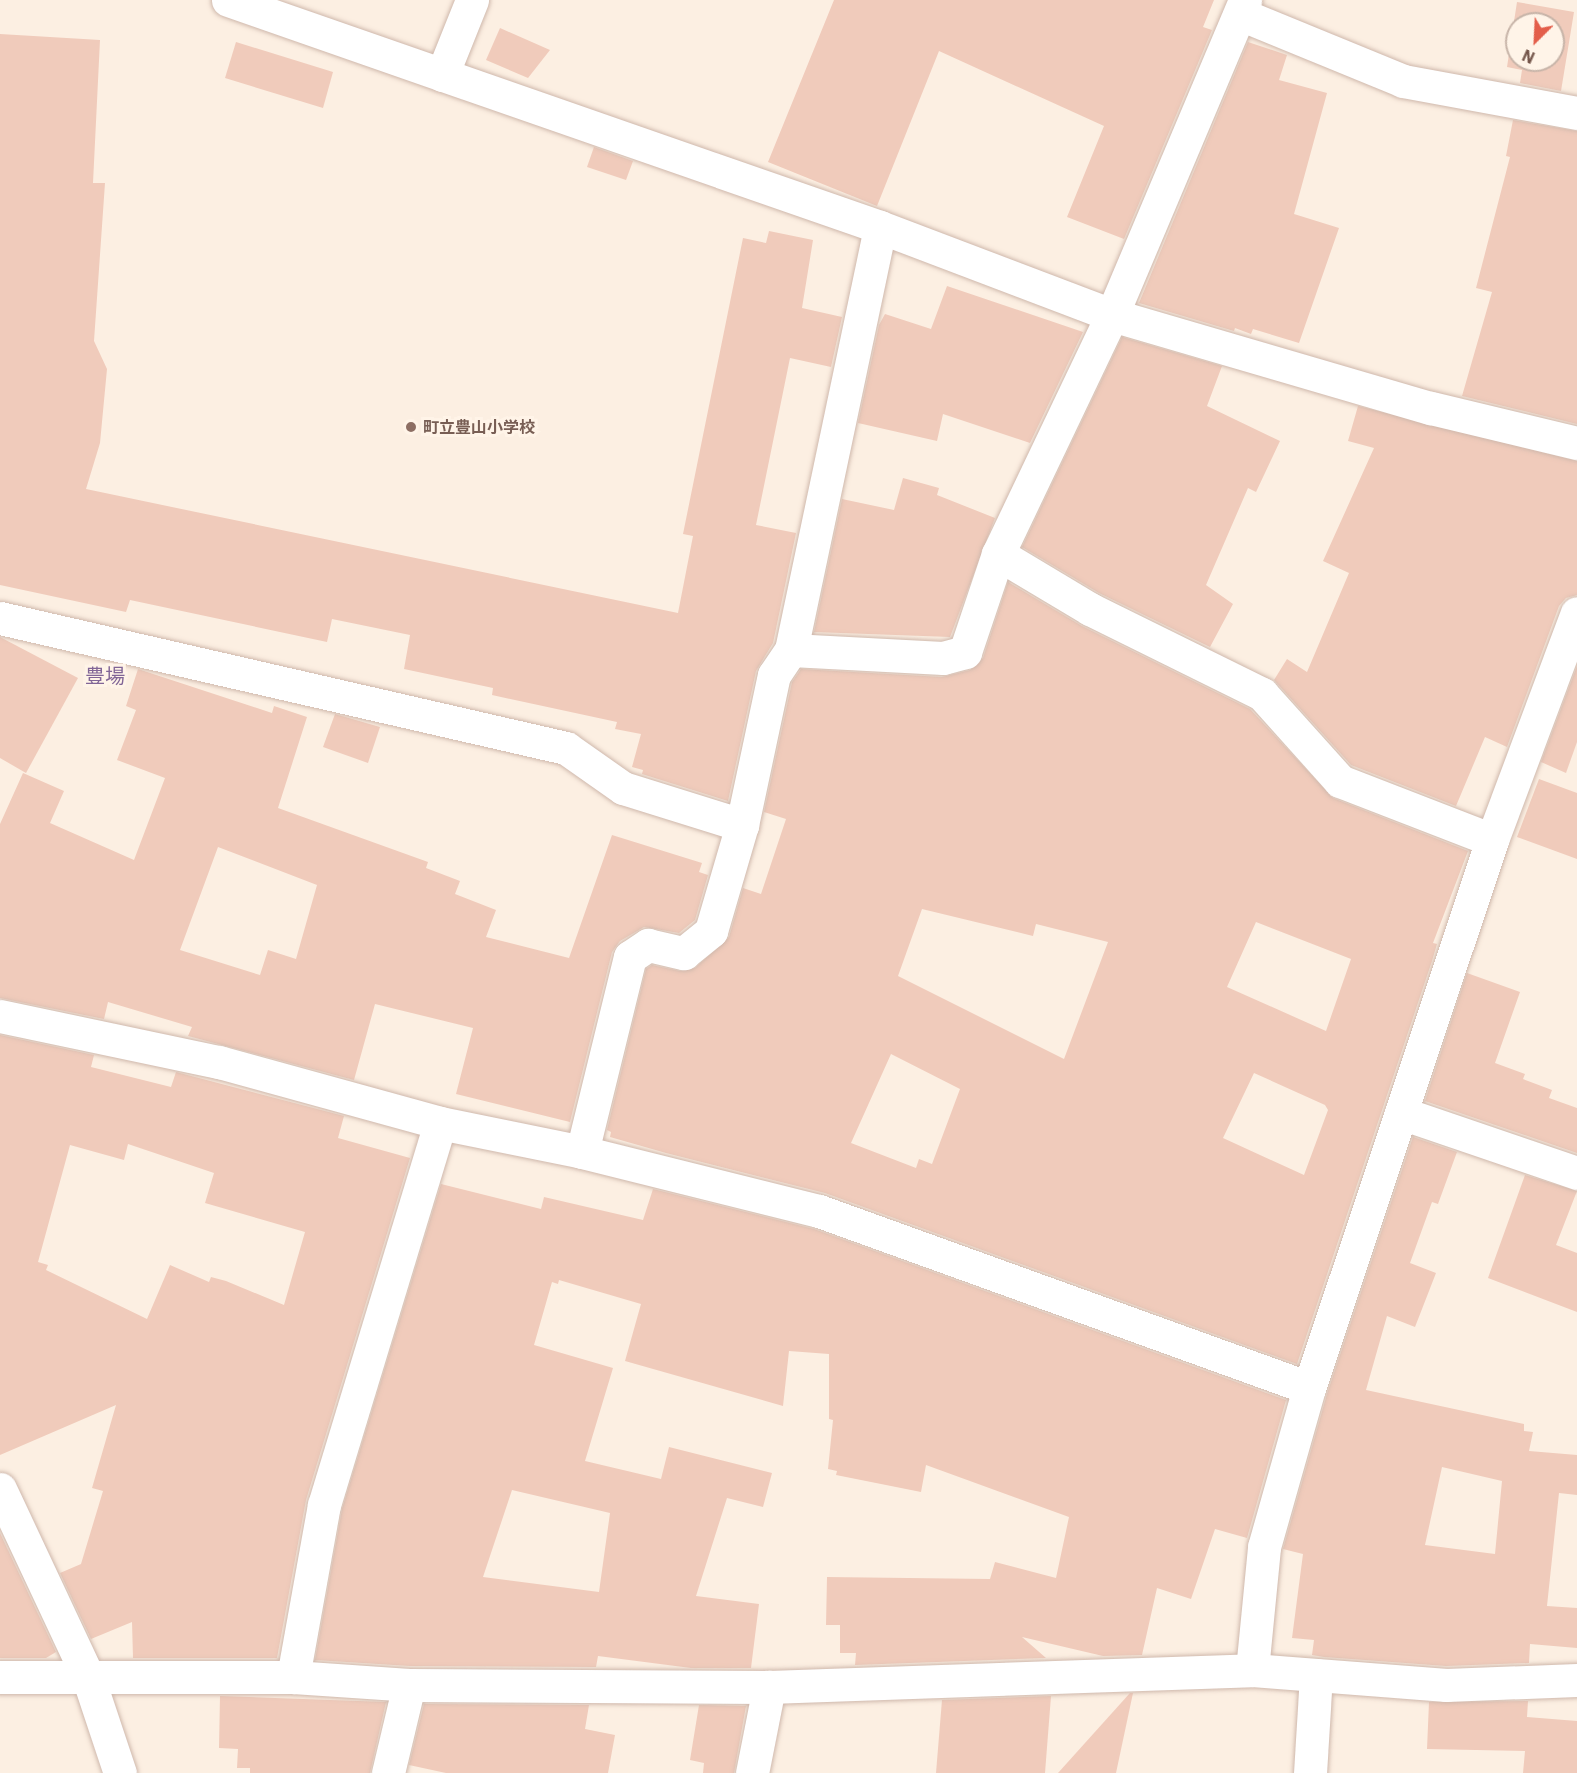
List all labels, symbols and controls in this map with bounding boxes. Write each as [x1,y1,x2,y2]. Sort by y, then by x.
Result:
north arrow [1505,12,1565,72]
text: N [1519,45,1538,68]
place label: 町立豊山小学校 [423,417,535,437]
marker: 町立豊山小学校 [404,420,418,434]
district label: 豊場 [85,663,125,687]

